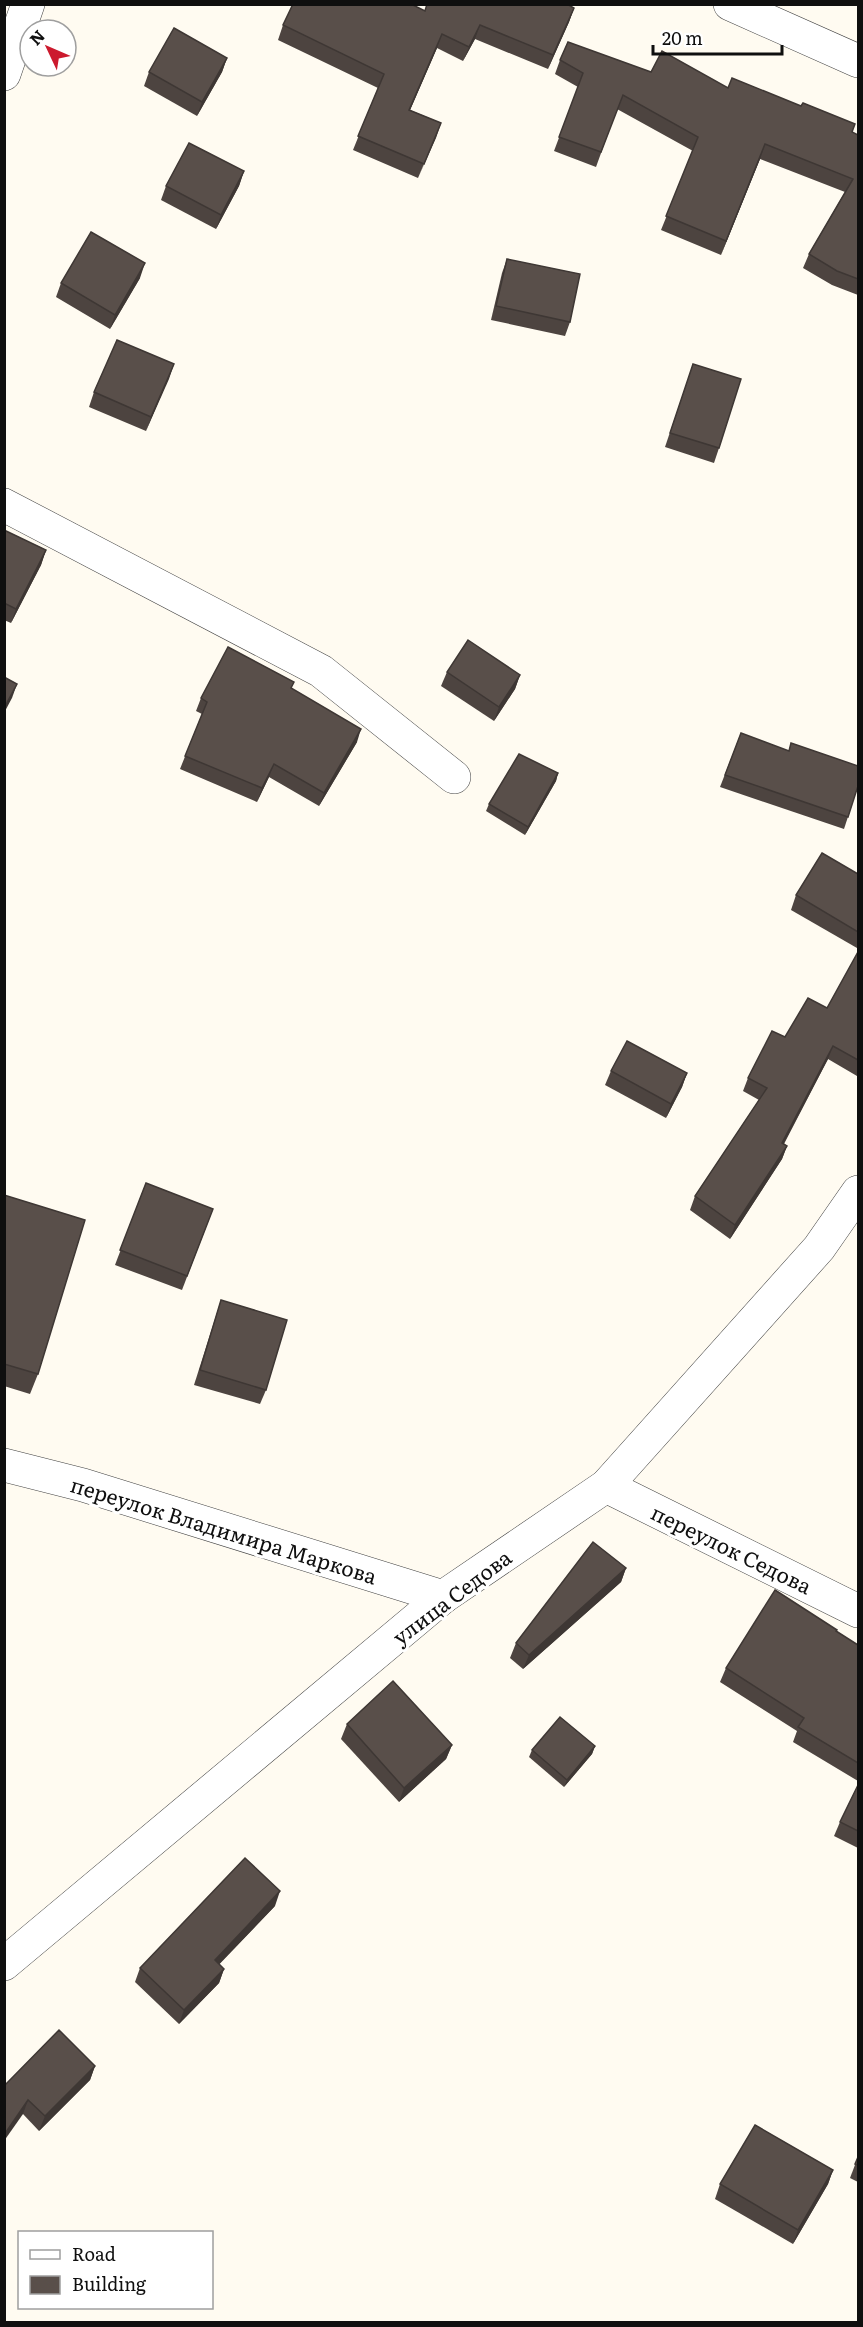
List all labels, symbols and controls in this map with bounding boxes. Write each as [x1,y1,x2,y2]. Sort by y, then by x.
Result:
north arrow [18,18,78,78]
scale bar [653,18,782,56]
text: N [23,24,50,50]
text: 20 m [662,24,703,51]
street label: переулок Владимира Маркова [67,1468,382,1591]
street label: переулок Седова [646,1496,818,1601]
street label: улица Седова [385,1541,517,1651]
legend [18,2231,213,2309]
text: Road [72,2240,116,2267]
text: Building [72,2270,147,2297]

